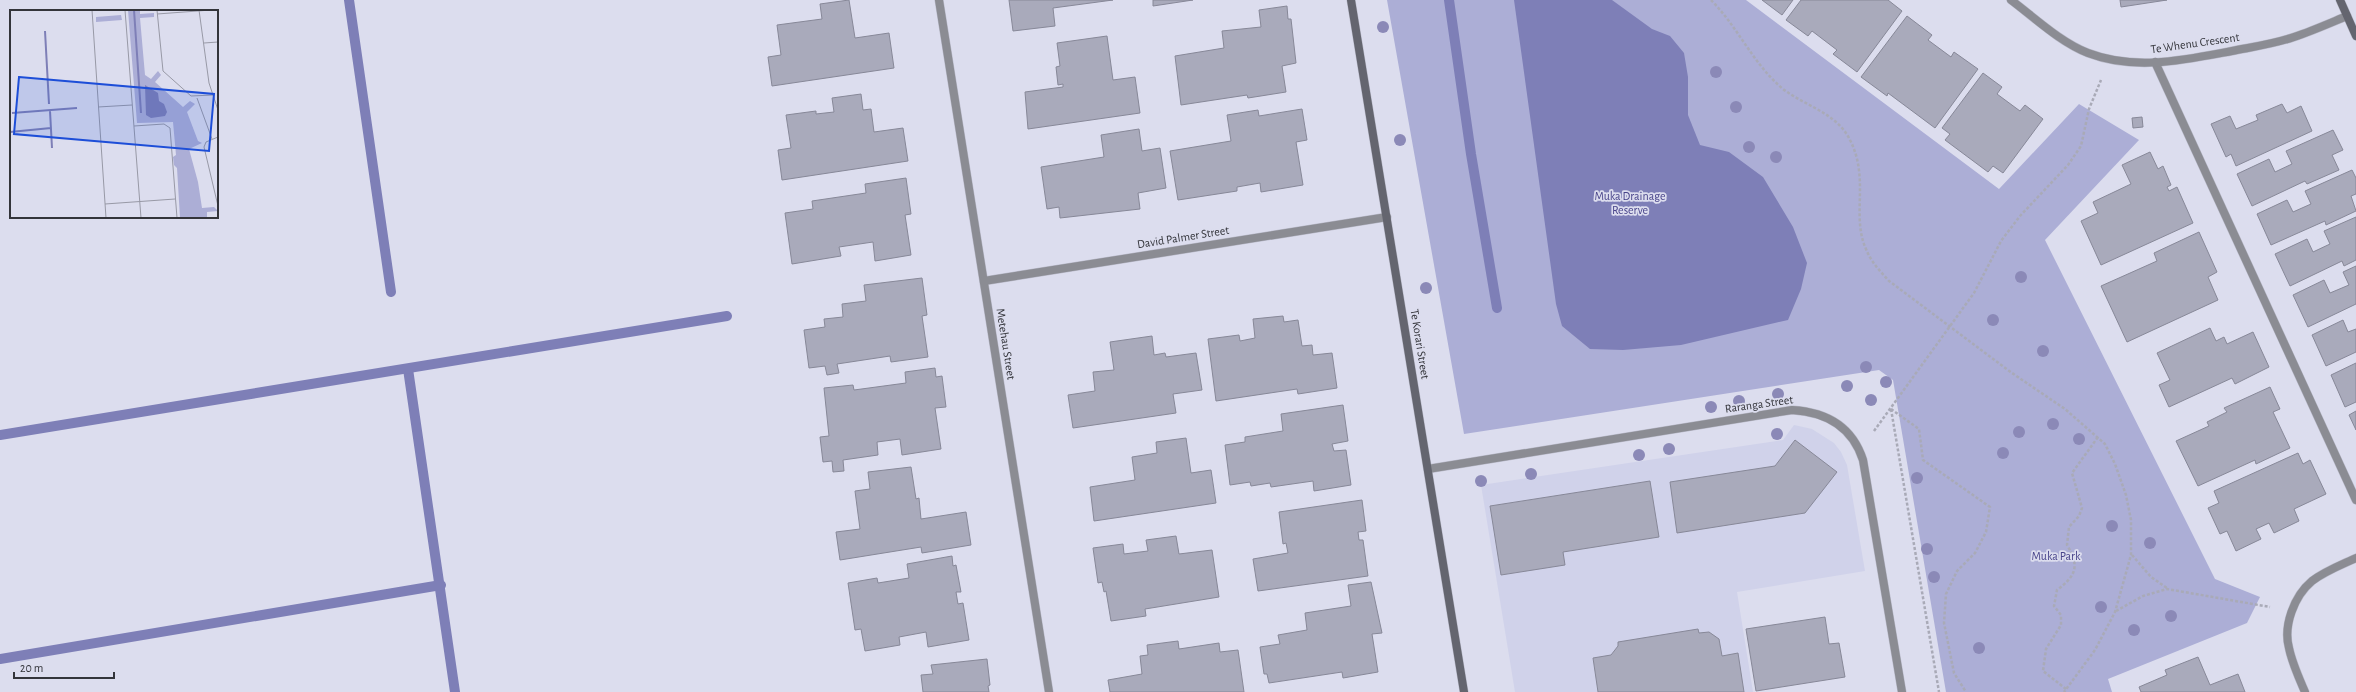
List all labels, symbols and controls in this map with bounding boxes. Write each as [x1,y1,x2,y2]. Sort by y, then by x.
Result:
inset map [10,10,218,218]
street label: Te Whenu Crescent [2150,31,2240,55]
park label: Muka Drainage Reserve [1594,190,1666,216]
street label: David Palmer Street [1136,224,1230,250]
street label: Metehau Street [994,307,1018,381]
street label: Te Korari Street [1409,308,1431,380]
street label: Raranga Street [1724,393,1794,415]
park label: Muka Park [2032,550,2081,562]
scale bar [14,654,114,680]
text: 20 m [20,662,43,674]

